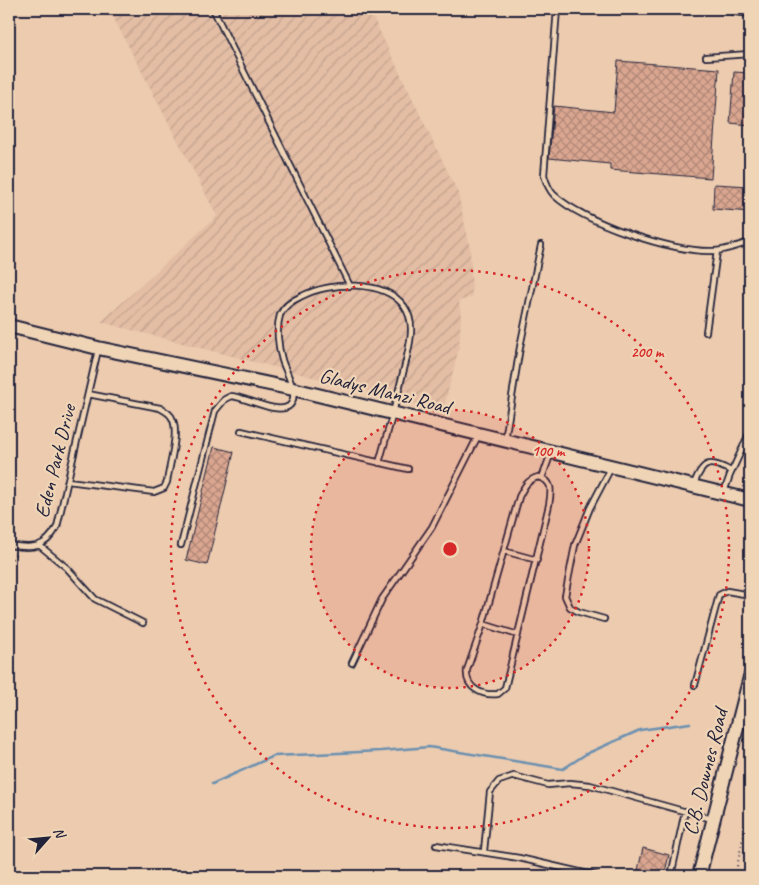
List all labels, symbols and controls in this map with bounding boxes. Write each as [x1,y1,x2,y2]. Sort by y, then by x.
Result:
text: 200 m [631,343,665,362]
street label: Gladys Manzi Road [317,362,457,421]
street label: Eden Park Drive [28,400,82,520]
text: 100 m [532,442,566,461]
centre of rings [441,540,459,558]
street label: C.B. Downes Road [677,703,734,838]
north arrow [22,812,72,862]
text: N [50,825,70,842]

